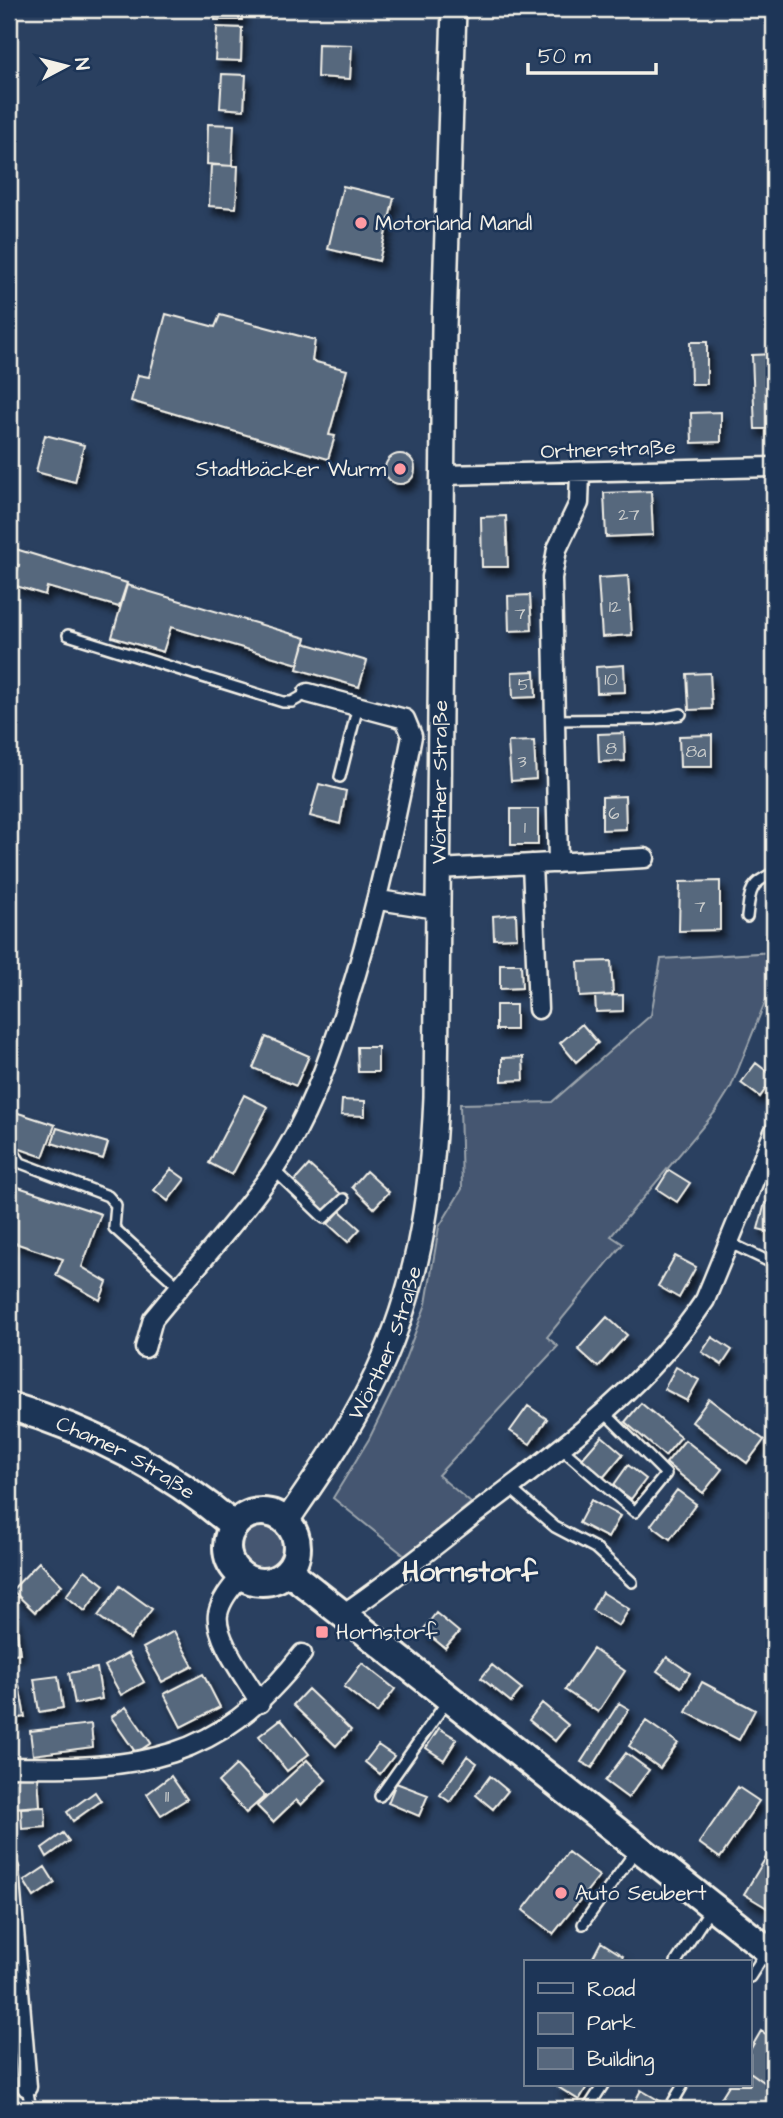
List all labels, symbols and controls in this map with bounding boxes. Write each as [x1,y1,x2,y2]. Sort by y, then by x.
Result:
north arrow [32,32,102,102]
scale bar [528,32,655,76]
text: 50 m [538,42,592,71]
text: N [67,57,96,72]
place label: Motorland Mandl [375,209,532,238]
marker: Motorland Mandl [353,215,369,231]
street label: Ortnerstraße [540,433,676,466]
place label: Stadtbäcker Wurm [196,455,387,484]
marker: Stadtbäcker Wurm [392,461,408,477]
house number: 27 [618,502,640,527]
house number: 12 [609,594,622,619]
house number: 7 [514,601,526,626]
house number: 10 [604,667,618,692]
house number: 5 [518,672,531,697]
street label: Wörther Straße [424,700,455,864]
house number: 8 [605,736,617,761]
house number: 8a [686,739,706,764]
house number: 3 [517,749,527,774]
house number: 6 [608,801,620,826]
house number: 1 [524,815,526,840]
house number: 7 [694,894,706,919]
street label: Wörther Straße [341,1263,429,1425]
street label: Chamer Straße [52,1409,201,1507]
district label: Hornstorf [402,1553,539,1592]
place label: Hornstorf [336,1618,438,1647]
marker: Hornstorf [314,1624,330,1640]
house number: 11 [165,1784,169,1809]
place label: Auto Seubert [575,1879,707,1908]
marker: Auto Seubert [553,1885,569,1901]
legend [524,1960,752,2086]
text: Road [587,1975,635,2004]
text: Park [587,2009,636,2038]
text: Building [587,2045,655,2076]

